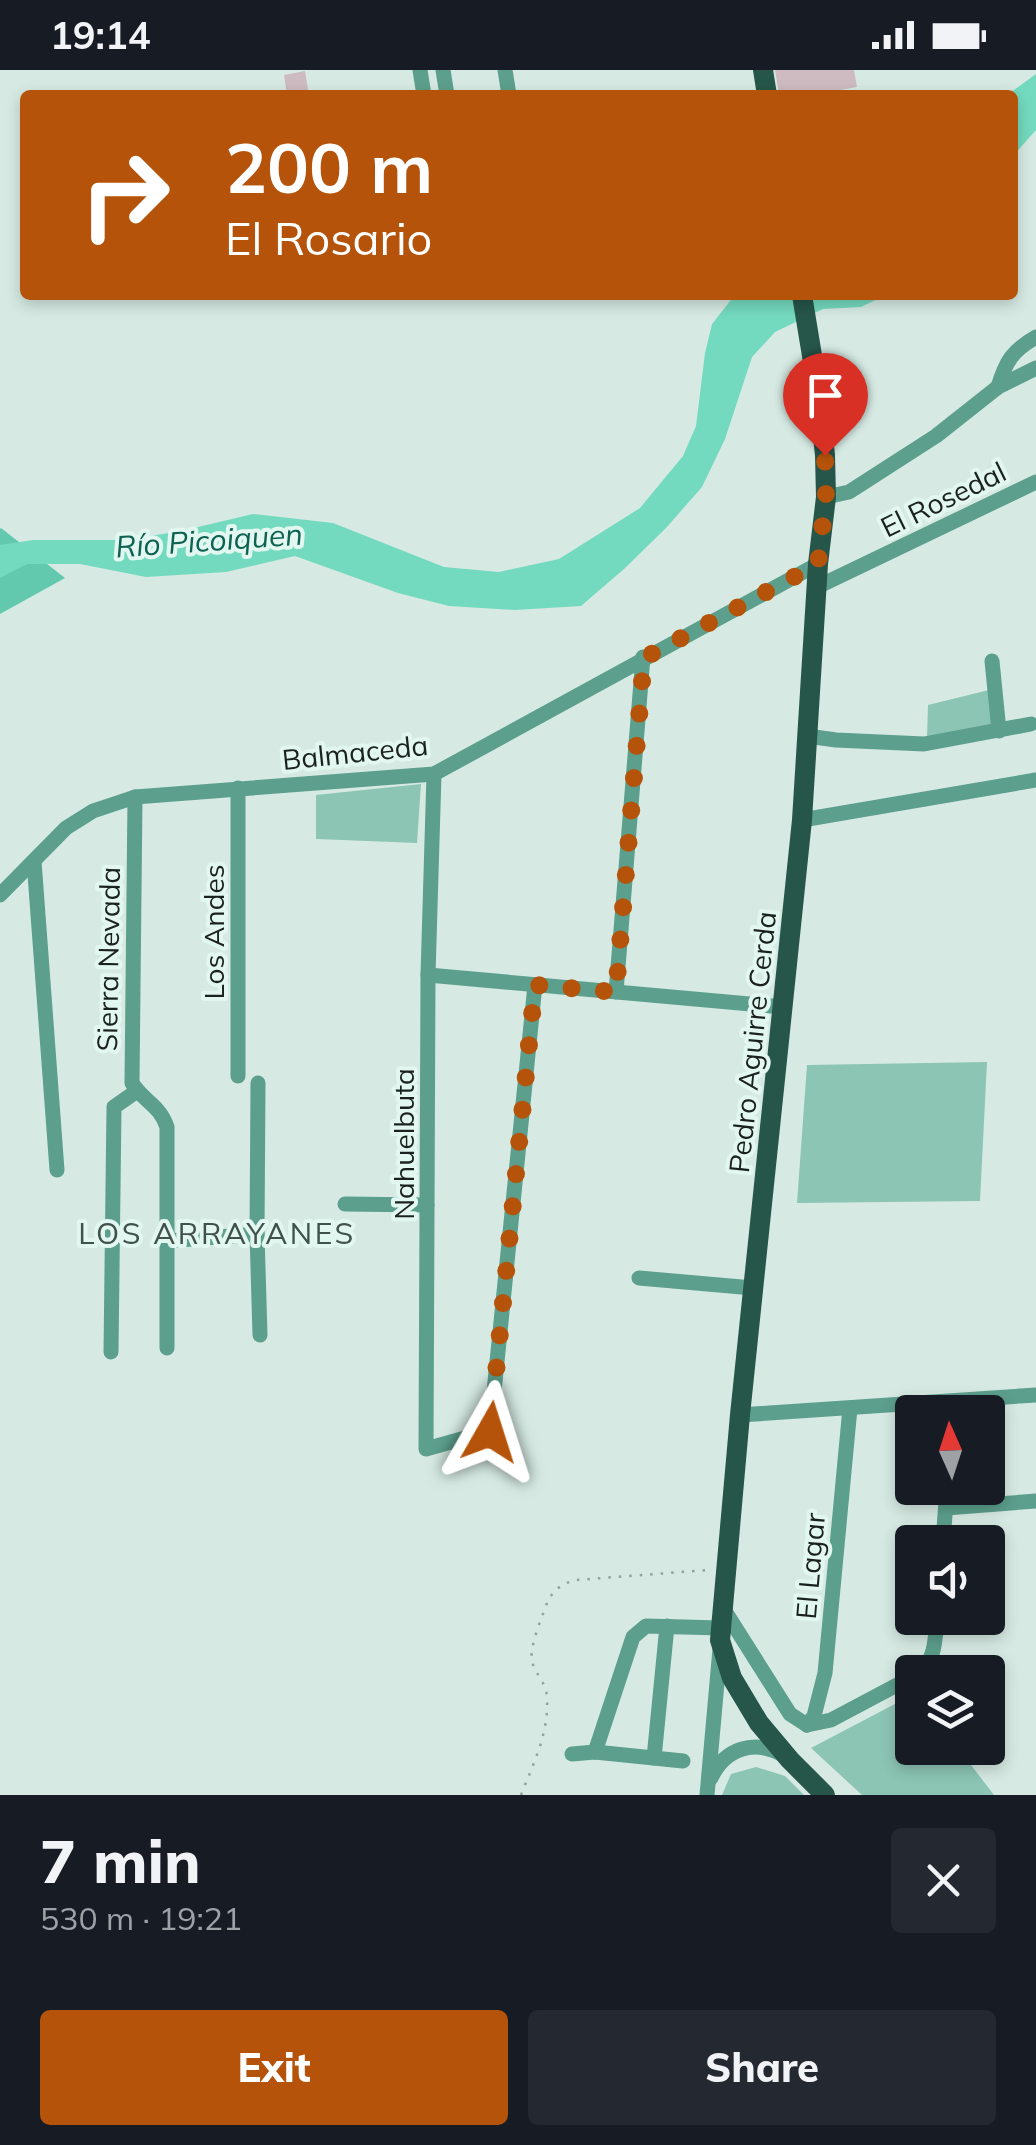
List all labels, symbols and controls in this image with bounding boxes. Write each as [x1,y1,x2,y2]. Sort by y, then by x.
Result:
text: 19:14 [50,11,151,59]
text: 200 m [225,123,433,211]
icon: right [60,130,190,260]
text: El Rosario [225,210,432,266]
pin [783,353,868,456]
icon: arrive [798,368,853,423]
street label: El Rosedal [875,454,1011,544]
water label: Río Picoiquen [114,515,304,565]
street label: Balmaceda [280,727,430,777]
street label: Los Andes [196,864,231,1000]
street label: Sierra Nevada [89,866,127,1052]
street label: Pedro Aguirre Cerda [721,910,783,1174]
street label: Nahuelbuta [386,1068,421,1220]
district label: LOS ARRAYANES [78,1214,356,1252]
position arrow [438,1380,542,1484]
north arrow [895,1395,1005,1505]
map controls [895,1395,1005,1765]
street label: El Lagar [788,1511,832,1621]
button: sound [895,1525,1005,1635]
button: layers [895,1655,1005,1765]
text: 7 min [40,1823,201,1898]
button: close [891,1828,996,1933]
text: 530 m · 19:21 [40,1898,242,1938]
button: Exit [40,2010,508,2125]
button: Share [528,2010,996,2125]

